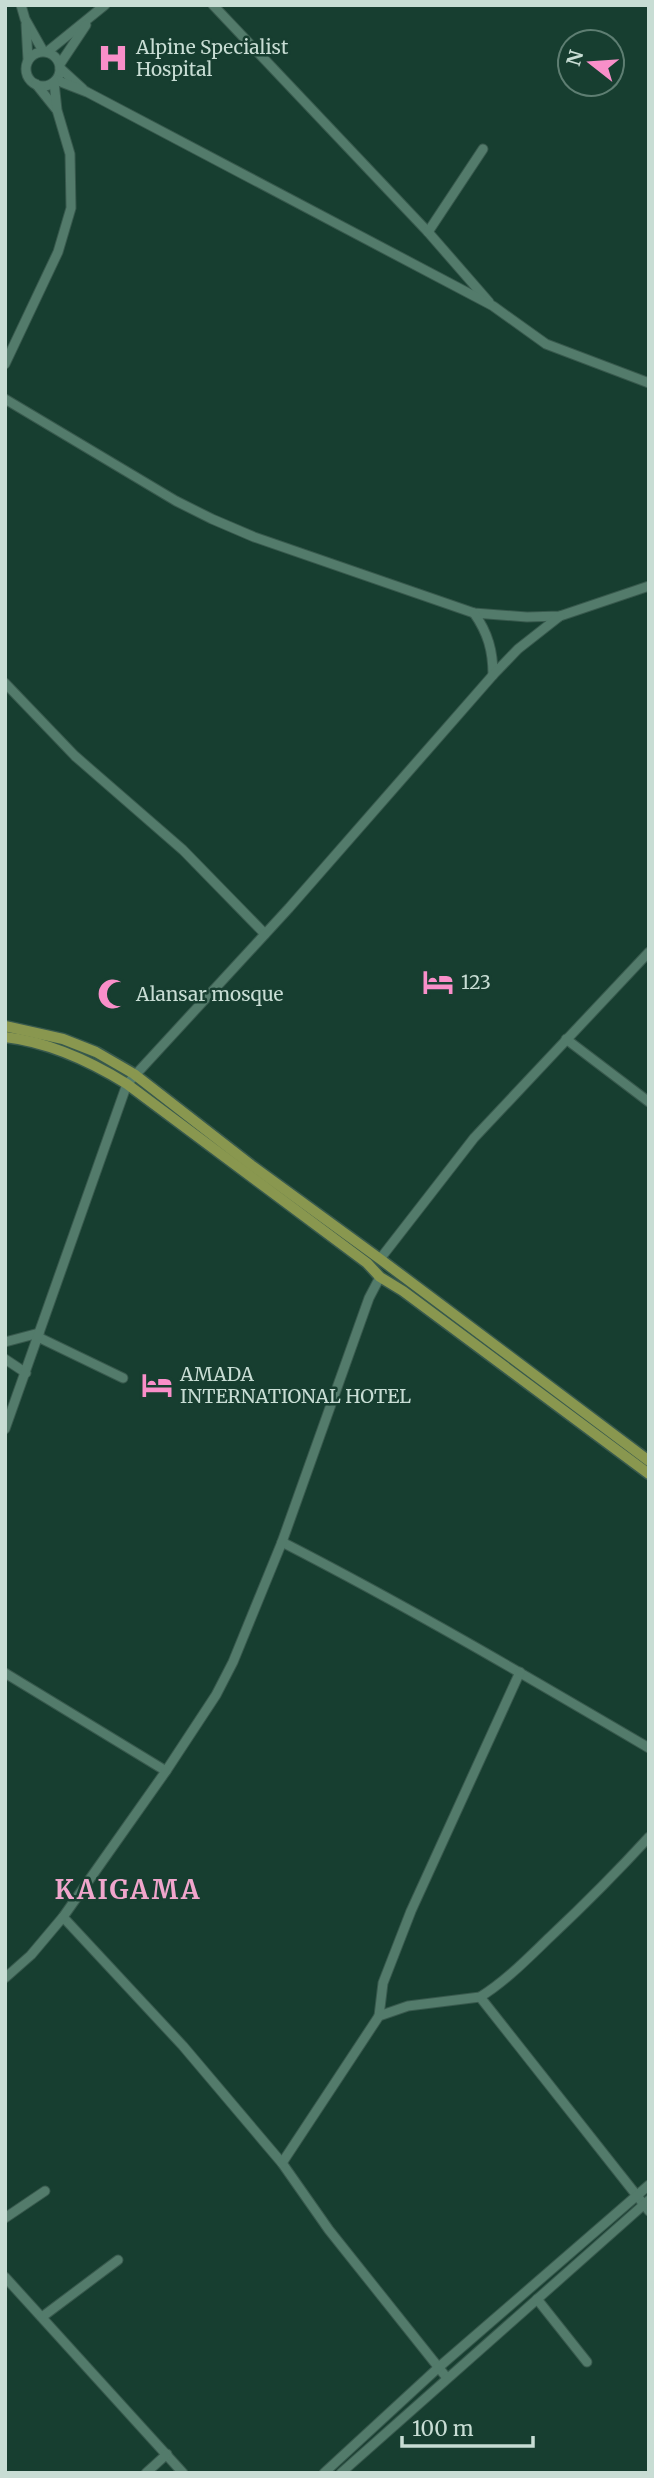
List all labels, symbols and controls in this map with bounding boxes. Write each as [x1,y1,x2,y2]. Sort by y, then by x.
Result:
north arrow [556,28,626,98]
place label: Alpine Specialist Hospital [135,35,289,81]
hospital icon: Alpine Specialist Hospital [96,41,130,75]
text: N [561,47,588,69]
hotel icon: 123 [421,965,455,999]
place label: 123 [461,970,491,994]
mosque icon: Alansar mosque [96,977,130,1011]
place label: Alansar mosque [135,982,284,1006]
place label: AMADA INTERNATIONAL HOTEL [179,1362,411,1408]
hotel icon: AMADA INTERNATIONAL HOTEL [140,1368,174,1402]
district label: KAIGAMA [55,1873,201,1906]
scale bar [402,2404,533,2448]
text: 100 m [412,2415,474,2442]

